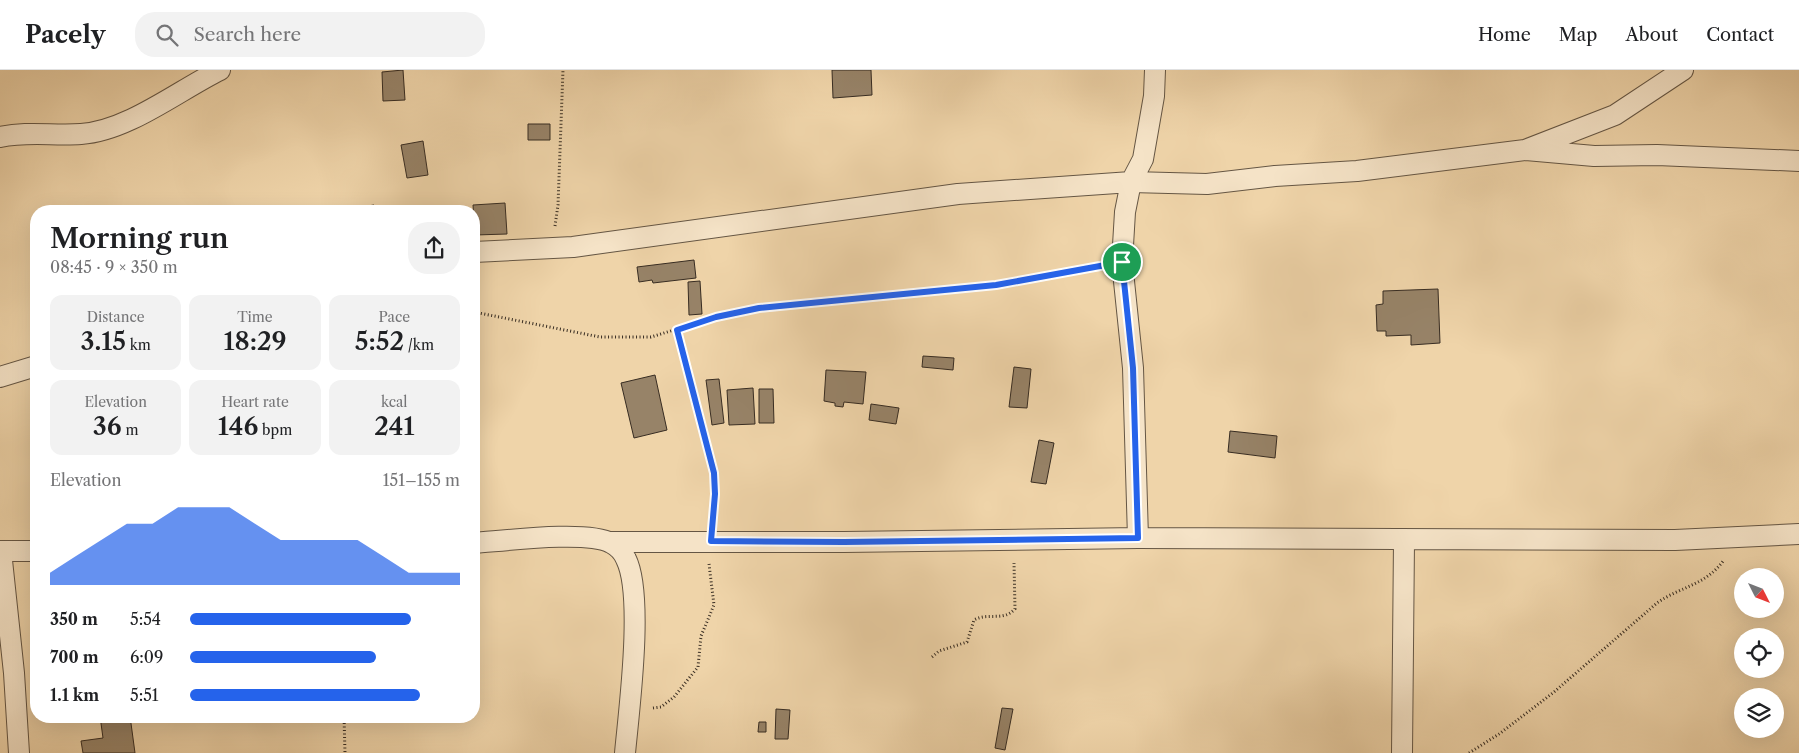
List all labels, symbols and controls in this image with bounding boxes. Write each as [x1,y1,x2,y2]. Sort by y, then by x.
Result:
search box [135,12,485,57]
text: Pacely [25,20,105,49]
icon: search [153,21,181,49]
text: Search here [193,23,301,46]
text: Home [1478,24,1531,46]
text: Map [1559,24,1597,46]
text: About [1625,24,1678,46]
text: Contact [1706,24,1774,46]
text: Morning run [50,221,229,255]
button: share [408,222,460,274]
pin [1101,241,1143,283]
icon: arrive [1108,248,1136,276]
text: 08:45 · 9 × 350 m [50,257,178,277]
text: Distance [87,308,145,326]
text: Time [237,308,273,326]
text: Pace [379,308,410,326]
text: 3.15 [80,326,126,357]
text: 18:29 [224,326,286,357]
text: 5:52 [355,326,404,357]
text: km [126,336,151,354]
text: /km [404,336,434,354]
text: Elevation [84,393,147,411]
text: Heart rate [221,393,289,411]
text: kcal [381,393,408,411]
text: 36 [93,411,122,442]
text: 146 [218,411,258,442]
text: 241 [374,411,414,442]
text: m [122,421,138,439]
text: bpm [258,421,292,439]
text: Elevation [50,470,121,490]
text: 151–155 m [383,470,460,490]
north arrow [1734,568,1784,618]
map controls [1734,568,1784,738]
text: 350 m [50,609,98,629]
text: 5:54 [130,609,161,629]
button: locate [1734,628,1784,678]
text: 700 m [50,647,99,667]
text: 6:09 [130,647,163,667]
text: 1.1 km [50,685,99,705]
text: 5:51 [130,685,159,705]
button: layers [1734,688,1784,738]

